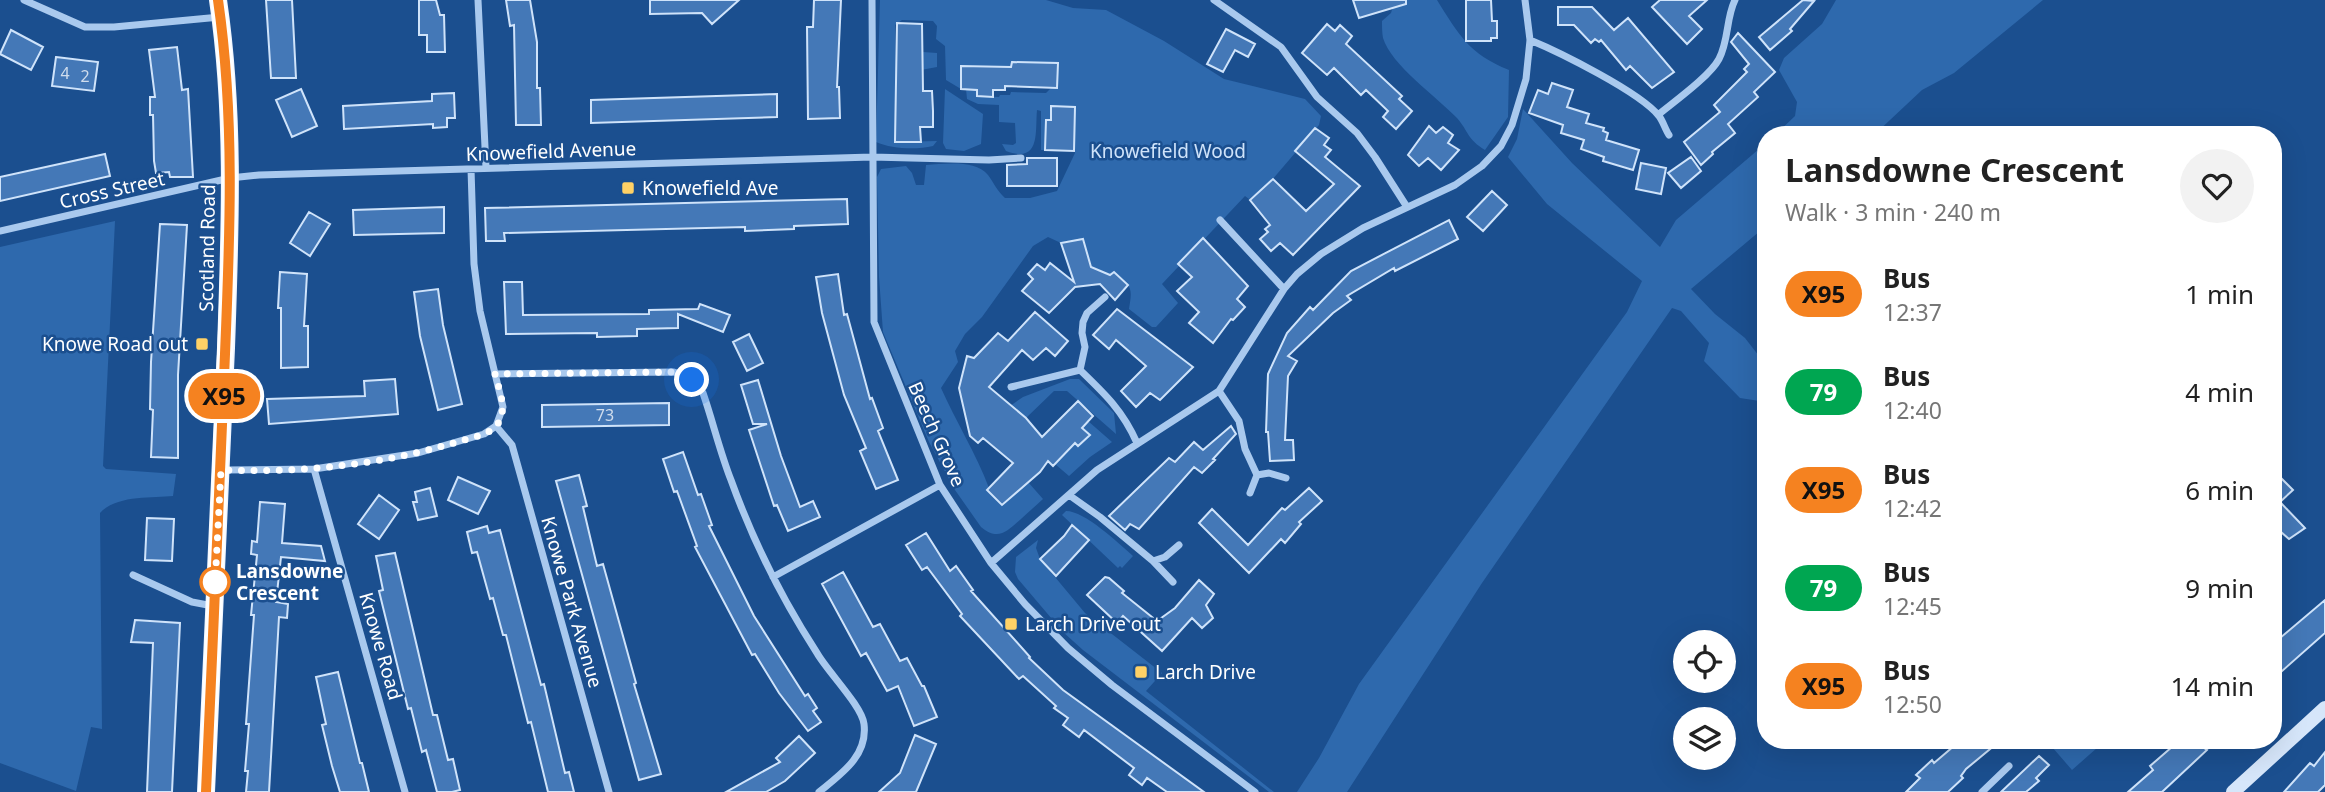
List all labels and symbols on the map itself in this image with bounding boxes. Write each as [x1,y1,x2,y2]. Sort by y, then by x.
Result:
house number: 4 [60,62,70,84]
house number: 2 [80,65,90,87]
street label: Knowefield Avenue [465,135,637,167]
park label: Knowefield Wood [1090,138,1246,164]
street label: Cross Street [57,165,167,215]
place label: Knowefield Ave [642,175,778,201]
marker: Knowefield Ave [620,180,636,196]
street label: Scotland Road [193,184,221,312]
place label: Knowe Road out [42,331,188,357]
marker: Knowe Road out [194,336,210,352]
your location [674,362,709,397]
line badge: X95 [184,373,264,419]
street label: Beech Grove [902,377,972,491]
house number: 73 [596,404,614,426]
street label: Knowe Park Avenue [535,513,609,691]
place label: Lansdowne Crescent [236,558,343,606]
marker: Lansdowne Crescent [200,567,230,597]
street label: Knowe Road [353,589,409,703]
place label: Larch Drive out [1025,611,1161,637]
marker: Larch Drive out [1003,616,1019,632]
place label: Larch Drive [1155,659,1256,685]
marker: Larch Drive [1133,664,1149,680]

